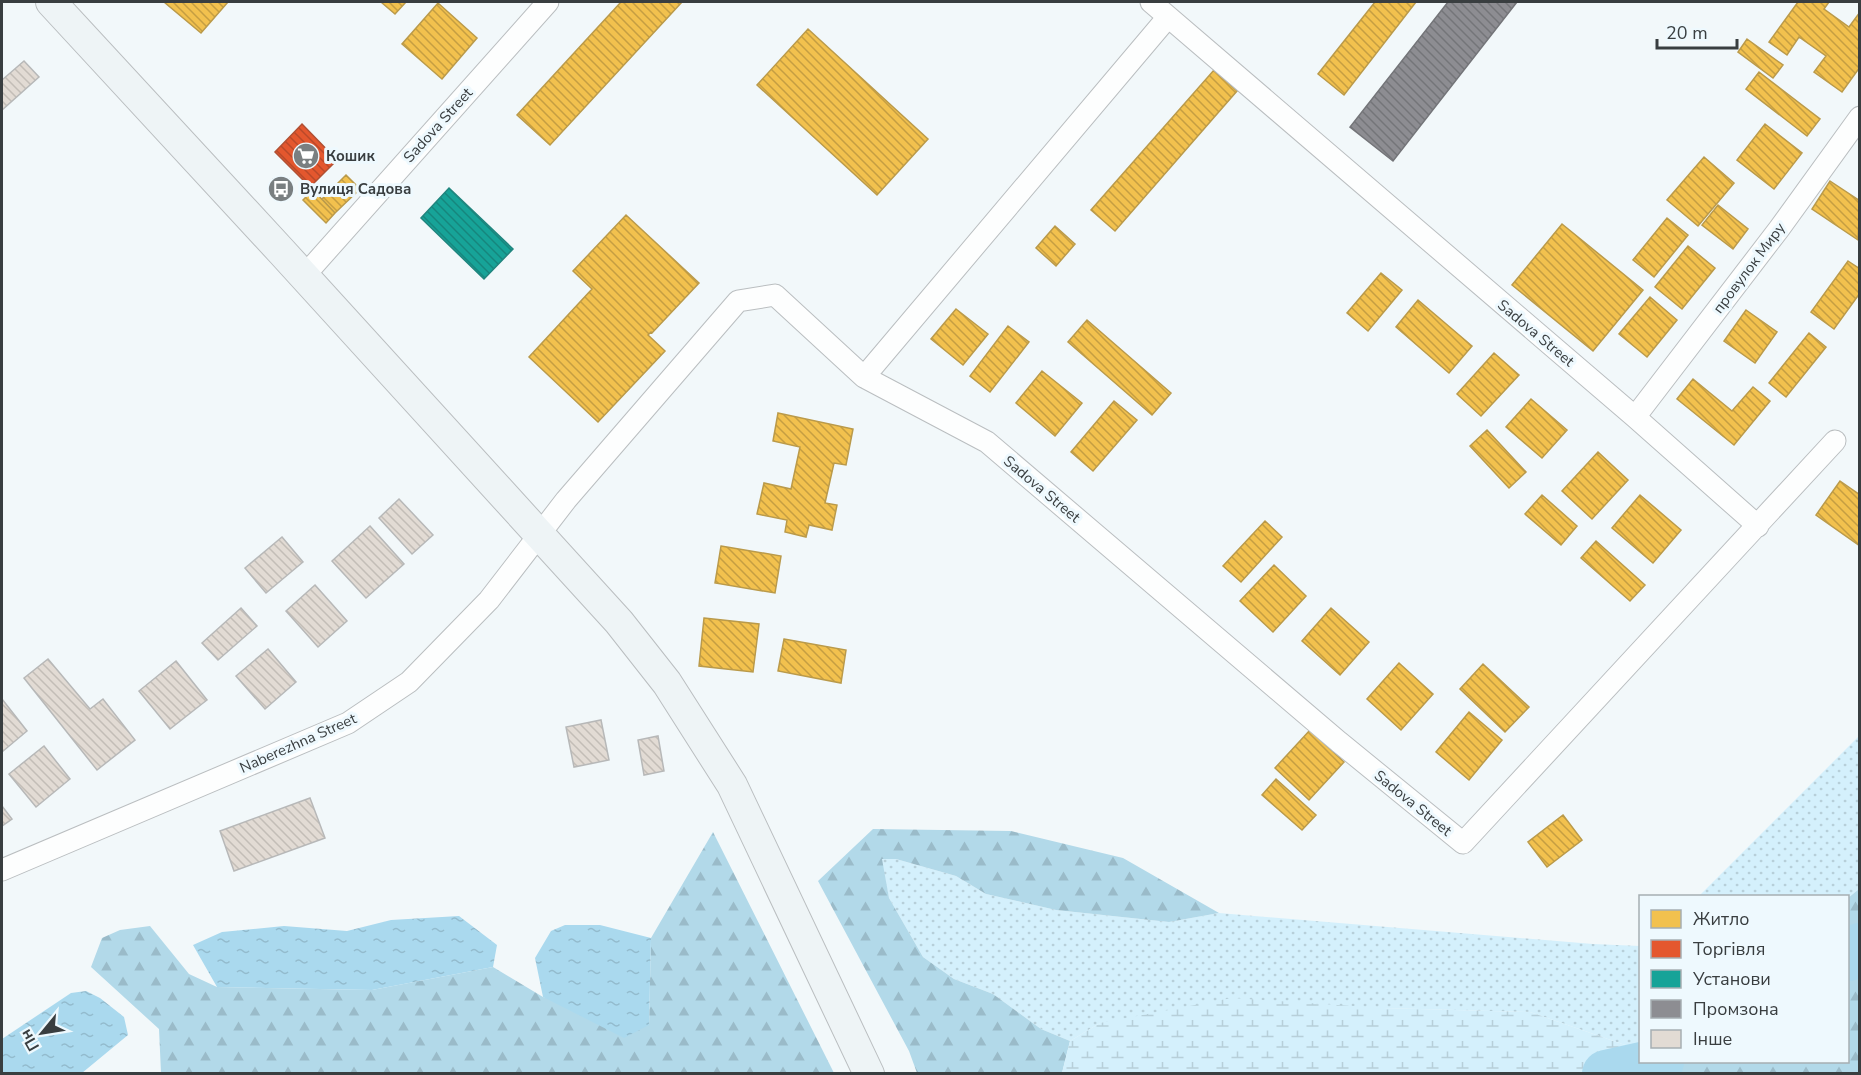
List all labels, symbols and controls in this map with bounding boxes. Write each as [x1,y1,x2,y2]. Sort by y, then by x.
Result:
scale bar [1657,12,1736,50]
text: 20 m [1666,21,1708,45]
street label: Sadova Street [399,83,478,167]
supermarket icon: Кошик [291,141,321,171]
place label: Кошик [326,146,375,166]
bus stop icon: Вулиця Садова [266,174,296,204]
place label: Вулиця Садова [300,179,411,199]
street label: провулок Миру [1708,218,1790,317]
street label: Sadova Street [1493,295,1579,371]
street label: Sadova Street [999,451,1085,527]
street label: Naberezhna Street [237,708,360,778]
street label: Sadova Street [1370,766,1457,841]
legend [1639,895,1849,1063]
text: Житло [1693,907,1749,931]
text: Торгівля [1693,937,1765,961]
text: Установи [1692,967,1771,991]
text: Промзона [1693,997,1779,1021]
north arrow [12,1003,72,1063]
text: Пн [15,1025,45,1055]
text: Інше [1693,1027,1732,1051]

